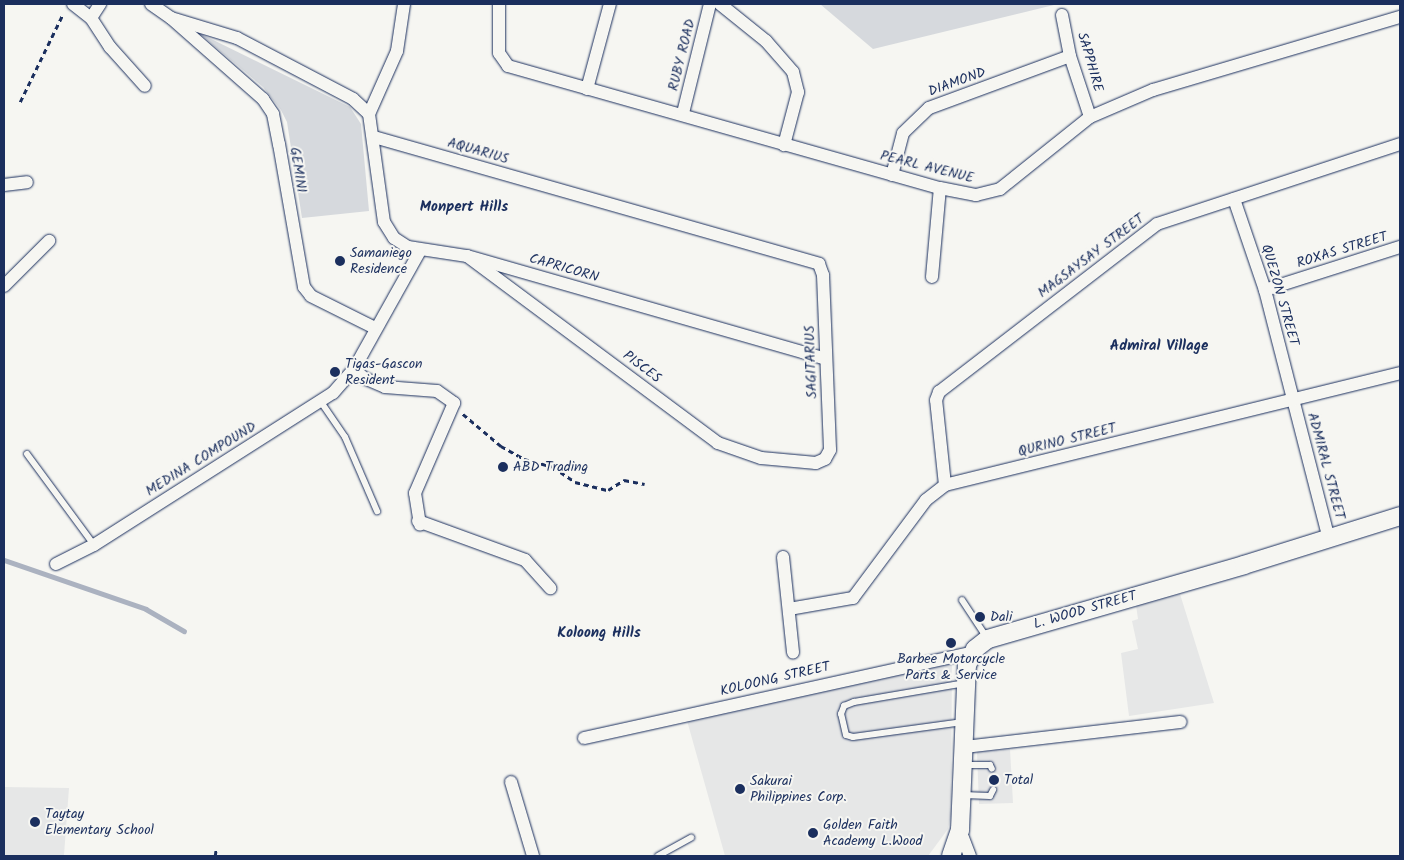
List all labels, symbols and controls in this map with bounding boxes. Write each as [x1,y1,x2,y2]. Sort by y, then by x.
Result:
street label: RUBY ROAD [665,17,699,93]
street label: SAPPHIRE [1073,30,1107,94]
street label: DIAMOND [926,64,988,100]
street label: AQUARIUS [446,134,510,168]
street label: GEMINI [286,146,310,194]
street label: PEARL AVENUE [878,147,976,187]
district label: Monpert Hills [420,199,508,217]
street label: MAGSAYSAY STREET [1035,211,1147,301]
street label: ROXAS STREET [1295,228,1389,272]
street label: QUEZON STREET [1257,242,1303,348]
place label: Samaniego Residence [350,245,412,278]
street label: CAPRICORN [527,250,601,286]
marker: Samaniego Residence [334,255,346,267]
street label: SAGITARIUS [801,325,821,399]
district label: Admiral Village [1110,338,1208,356]
street label: PISCES [620,347,664,387]
place label: Tigas-Gascon Resident [345,356,423,388]
marker: Tigas-Gascon Resident [329,366,341,378]
street label: ADMIRAL STREET [1304,411,1348,521]
street label: MEDINA COMPOUND [143,418,259,500]
street label: QURINO STREET [1016,420,1118,460]
place label: ABD Trading [513,459,588,475]
marker: ABD Trading [497,461,509,473]
street label: L. WOOD STREET [1032,587,1138,633]
place label: Dali [990,609,1012,625]
marker: Dali [974,611,986,623]
district label: Koloong Hills [557,625,641,643]
marker: Barbee Motorcycle Parts & Service [945,637,957,649]
place label: Barbee Motorcycle Parts & Service [897,651,1005,684]
street label: KOLOONG STREET [718,658,832,700]
place label: Total [1004,772,1033,788]
place label: Sakurai Philippines Corp. [750,773,847,806]
marker: Total [988,774,1000,786]
marker: Sakurai Philippines Corp. [734,783,746,795]
place label: Taytay Elementary School [45,806,154,839]
marker: Taytay Elementary School [29,816,41,828]
place label: Golden Faith Academy L.Wood [823,817,922,850]
marker: Golden Faith Academy L.Wood [807,827,819,839]

